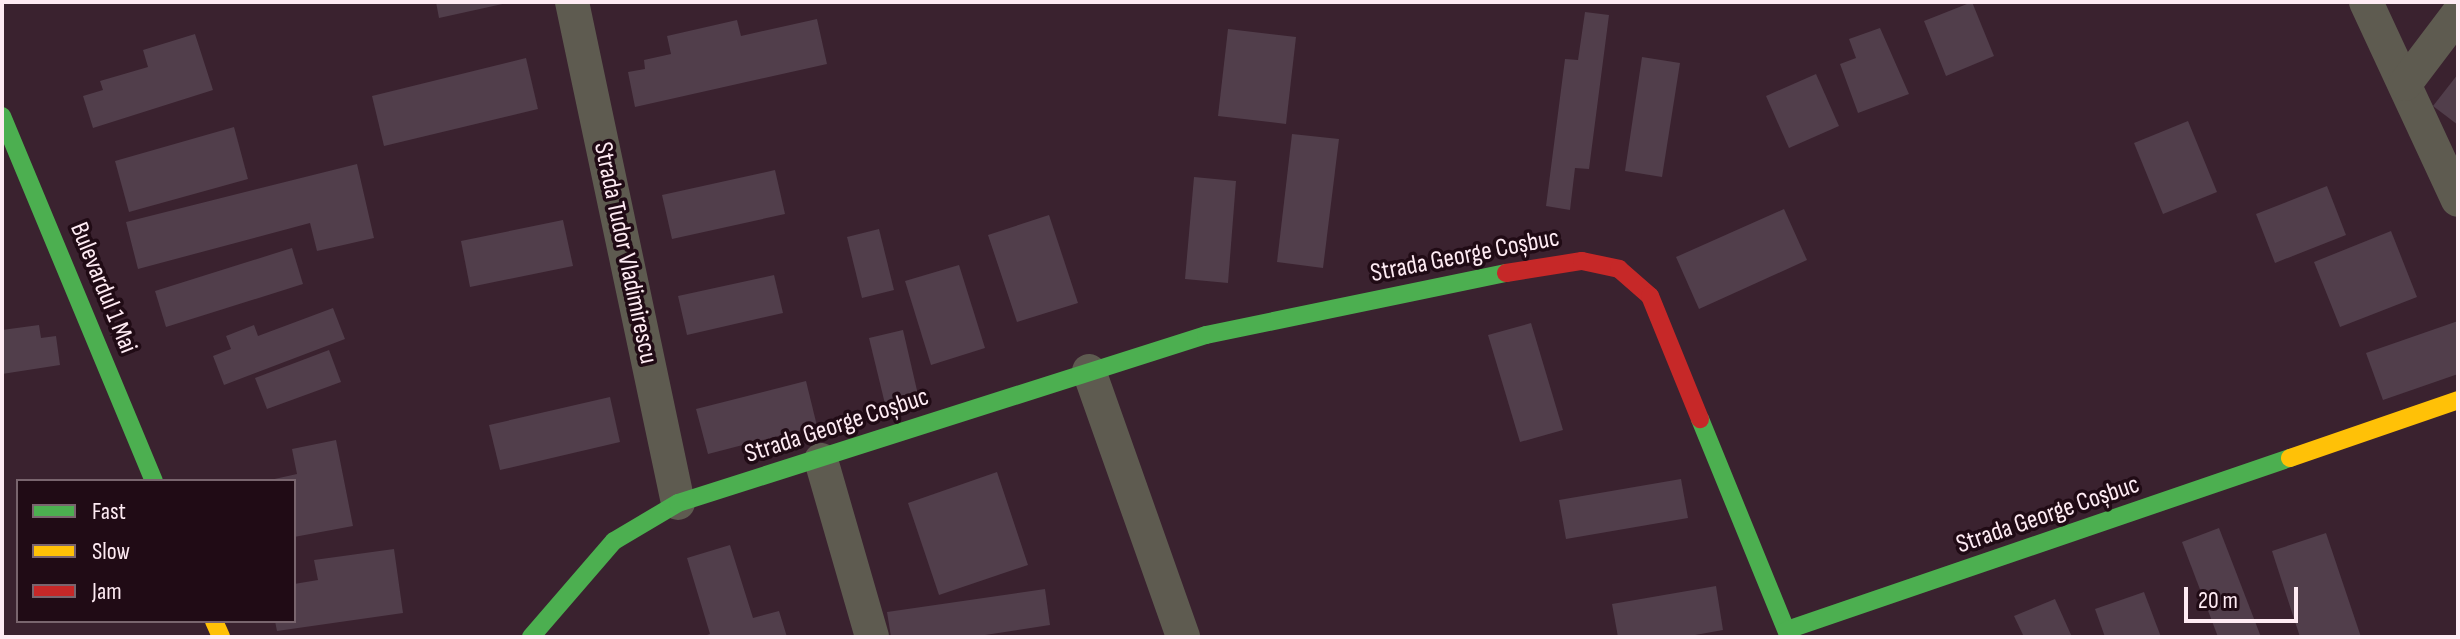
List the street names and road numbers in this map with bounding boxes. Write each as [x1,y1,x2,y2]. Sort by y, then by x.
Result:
street label: Strada Tudor Vladimirescu [586,139,664,367]
street label: Bulevardul 1 Mai [63,218,143,358]
street label: Strada George Coșbuc [1368,222,1562,290]
street label: Strada George Coșbuc [741,382,933,470]
street label: Strada George Coșbuc [1952,469,2144,561]

